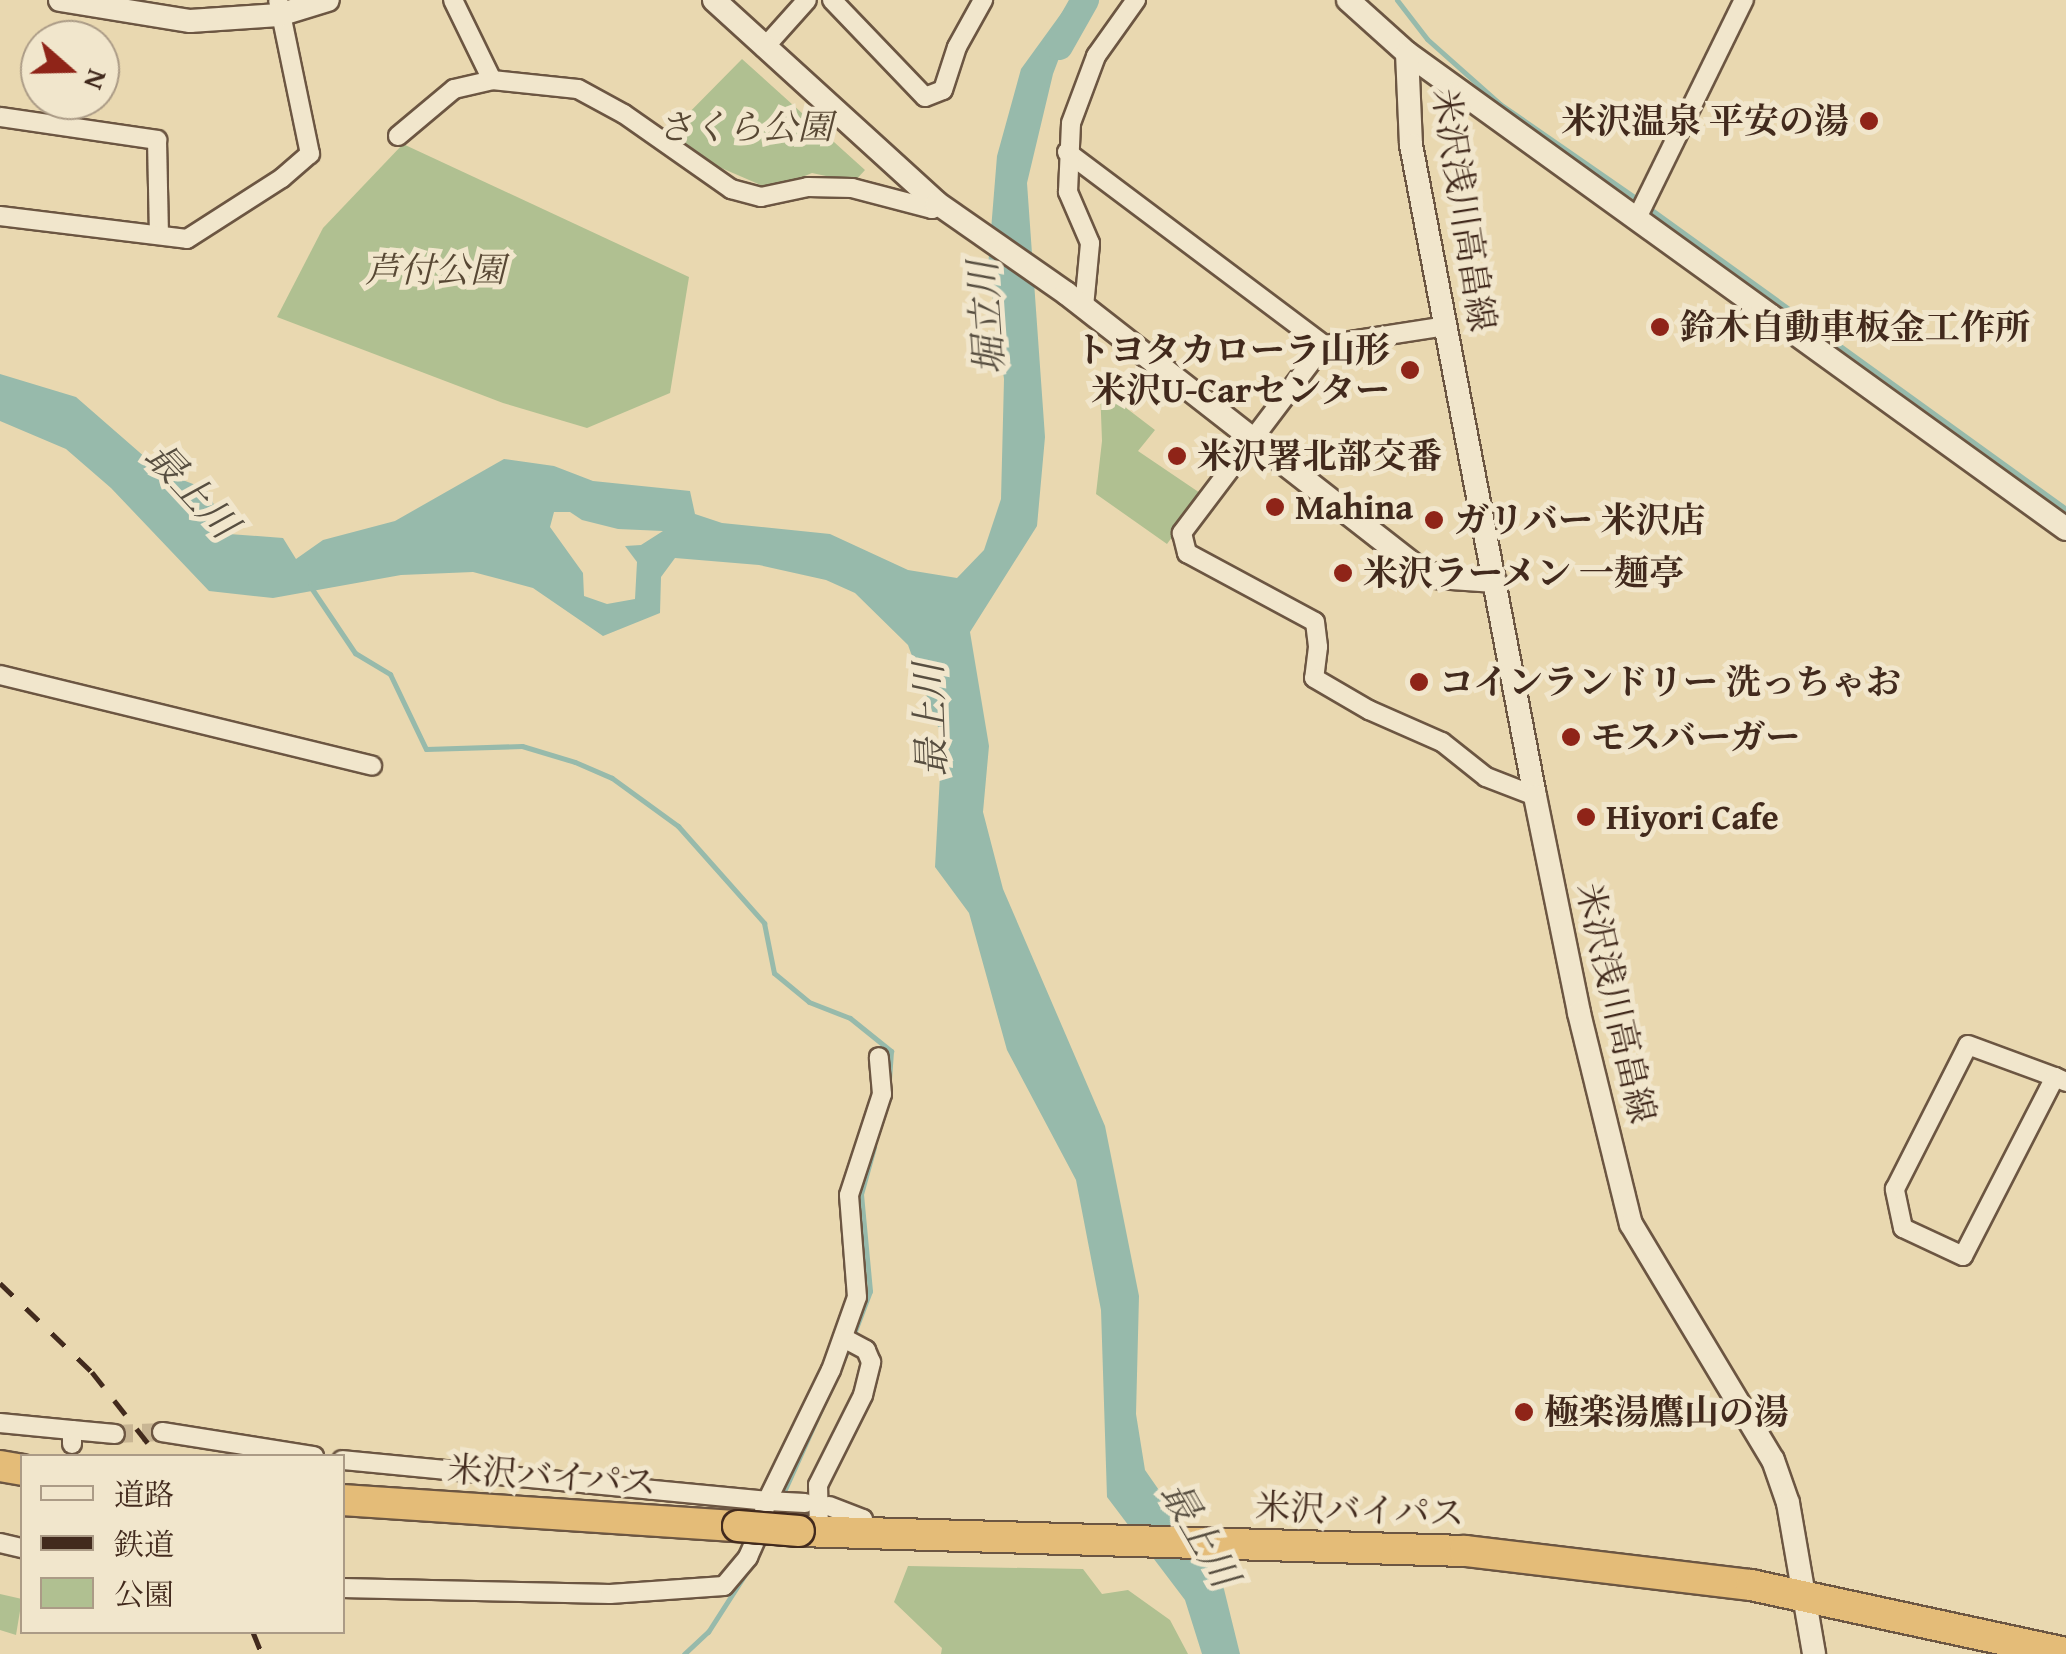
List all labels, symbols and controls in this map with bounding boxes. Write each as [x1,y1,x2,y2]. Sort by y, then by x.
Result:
north arrow [20,20,120,120]
text: N [74,64,119,96]
street label: 米沢浅川高畠線 [1424,86,1504,334]
place label: 米沢温泉 平安の湯 [1561,100,1849,142]
park label: さくら公園 [658,106,832,148]
marker: 米沢温泉 平安の湯 [1858,110,1880,132]
park label: 芦付公園 [365,249,505,291]
water label: 堀立川 [959,260,1013,376]
place label: 鈴木自動車板金工作所 [1680,306,2030,348]
marker: 鈴木自動車板金工作所 [1649,316,1671,338]
place label: トヨタカローラ山形 米沢U-Carセンター [1075,329,1390,411]
marker: トヨタカローラ山形 米沢U-Carセンター [1399,359,1421,381]
water label: 最上川 [136,433,248,547]
place label: 米沢署北部交番 [1197,435,1442,477]
marker: 米沢署北部交番 [1166,445,1188,467]
place label: Mahina [1295,486,1413,528]
marker: Mahina [1264,496,1286,518]
place label: ガリバー 米沢店 [1454,499,1707,541]
marker: ガリバー 米沢店 [1423,509,1445,531]
place label: 米沢ラーメン 一麺亭 [1363,552,1686,594]
marker: 米沢ラーメン 一麺亭 [1332,562,1354,584]
place label: コインランドリー 洗っちゃお [1439,661,1902,703]
water label: 最上川 [905,662,955,778]
marker: コインランドリー 洗っちゃお [1408,671,1430,693]
place label: モスバーガー [1591,716,1801,758]
marker: モスバーガー [1560,726,1582,748]
place label: Hiyori Cafe [1606,796,1779,838]
marker: Hiyori Cafe [1575,806,1597,828]
street label: 米沢浅川高畠線 [1568,879,1664,1127]
place label: 極楽湯鷹山の湯 [1544,1391,1789,1433]
marker: 極楽湯鷹山の湯 [1513,1401,1535,1423]
street label: 米沢バイパス [446,1448,658,1504]
legend [20,1454,345,1634]
text: 道路 [114,1472,174,1516]
water label: 最上川 [1152,1473,1248,1595]
street label: 米沢バイパス [1254,1485,1466,1535]
text: 鉄道 [114,1522,174,1566]
text: 公園 [114,1572,174,1616]

